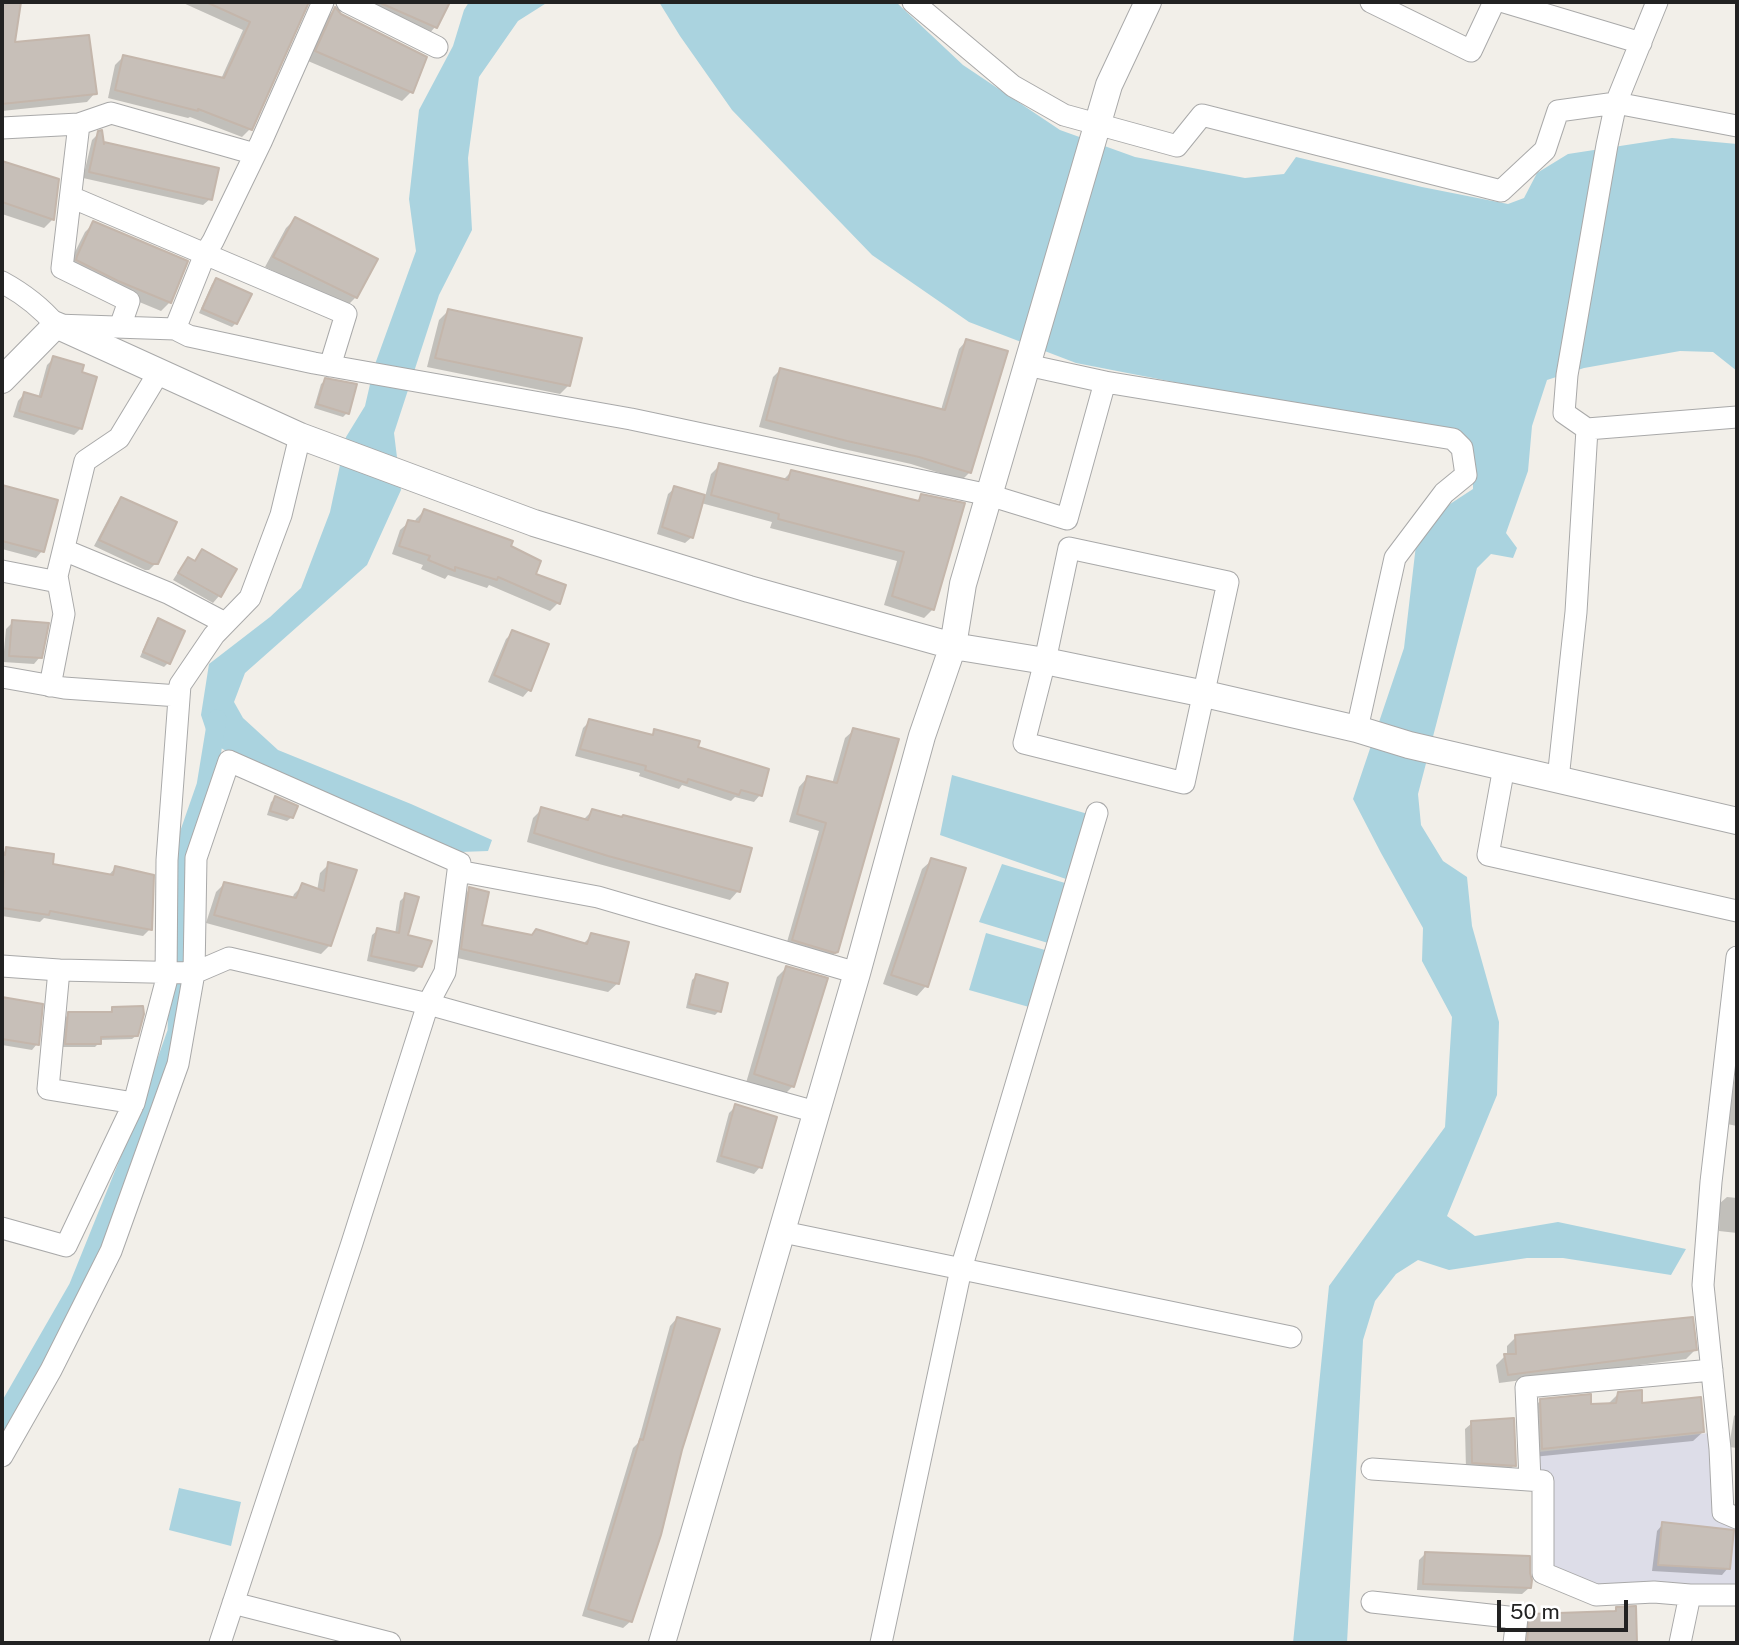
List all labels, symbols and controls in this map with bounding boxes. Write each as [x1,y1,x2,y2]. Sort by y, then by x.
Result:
scale bar [1501,1586,1632,1630]
text: 50 m [1510,1599,1560,1624]

